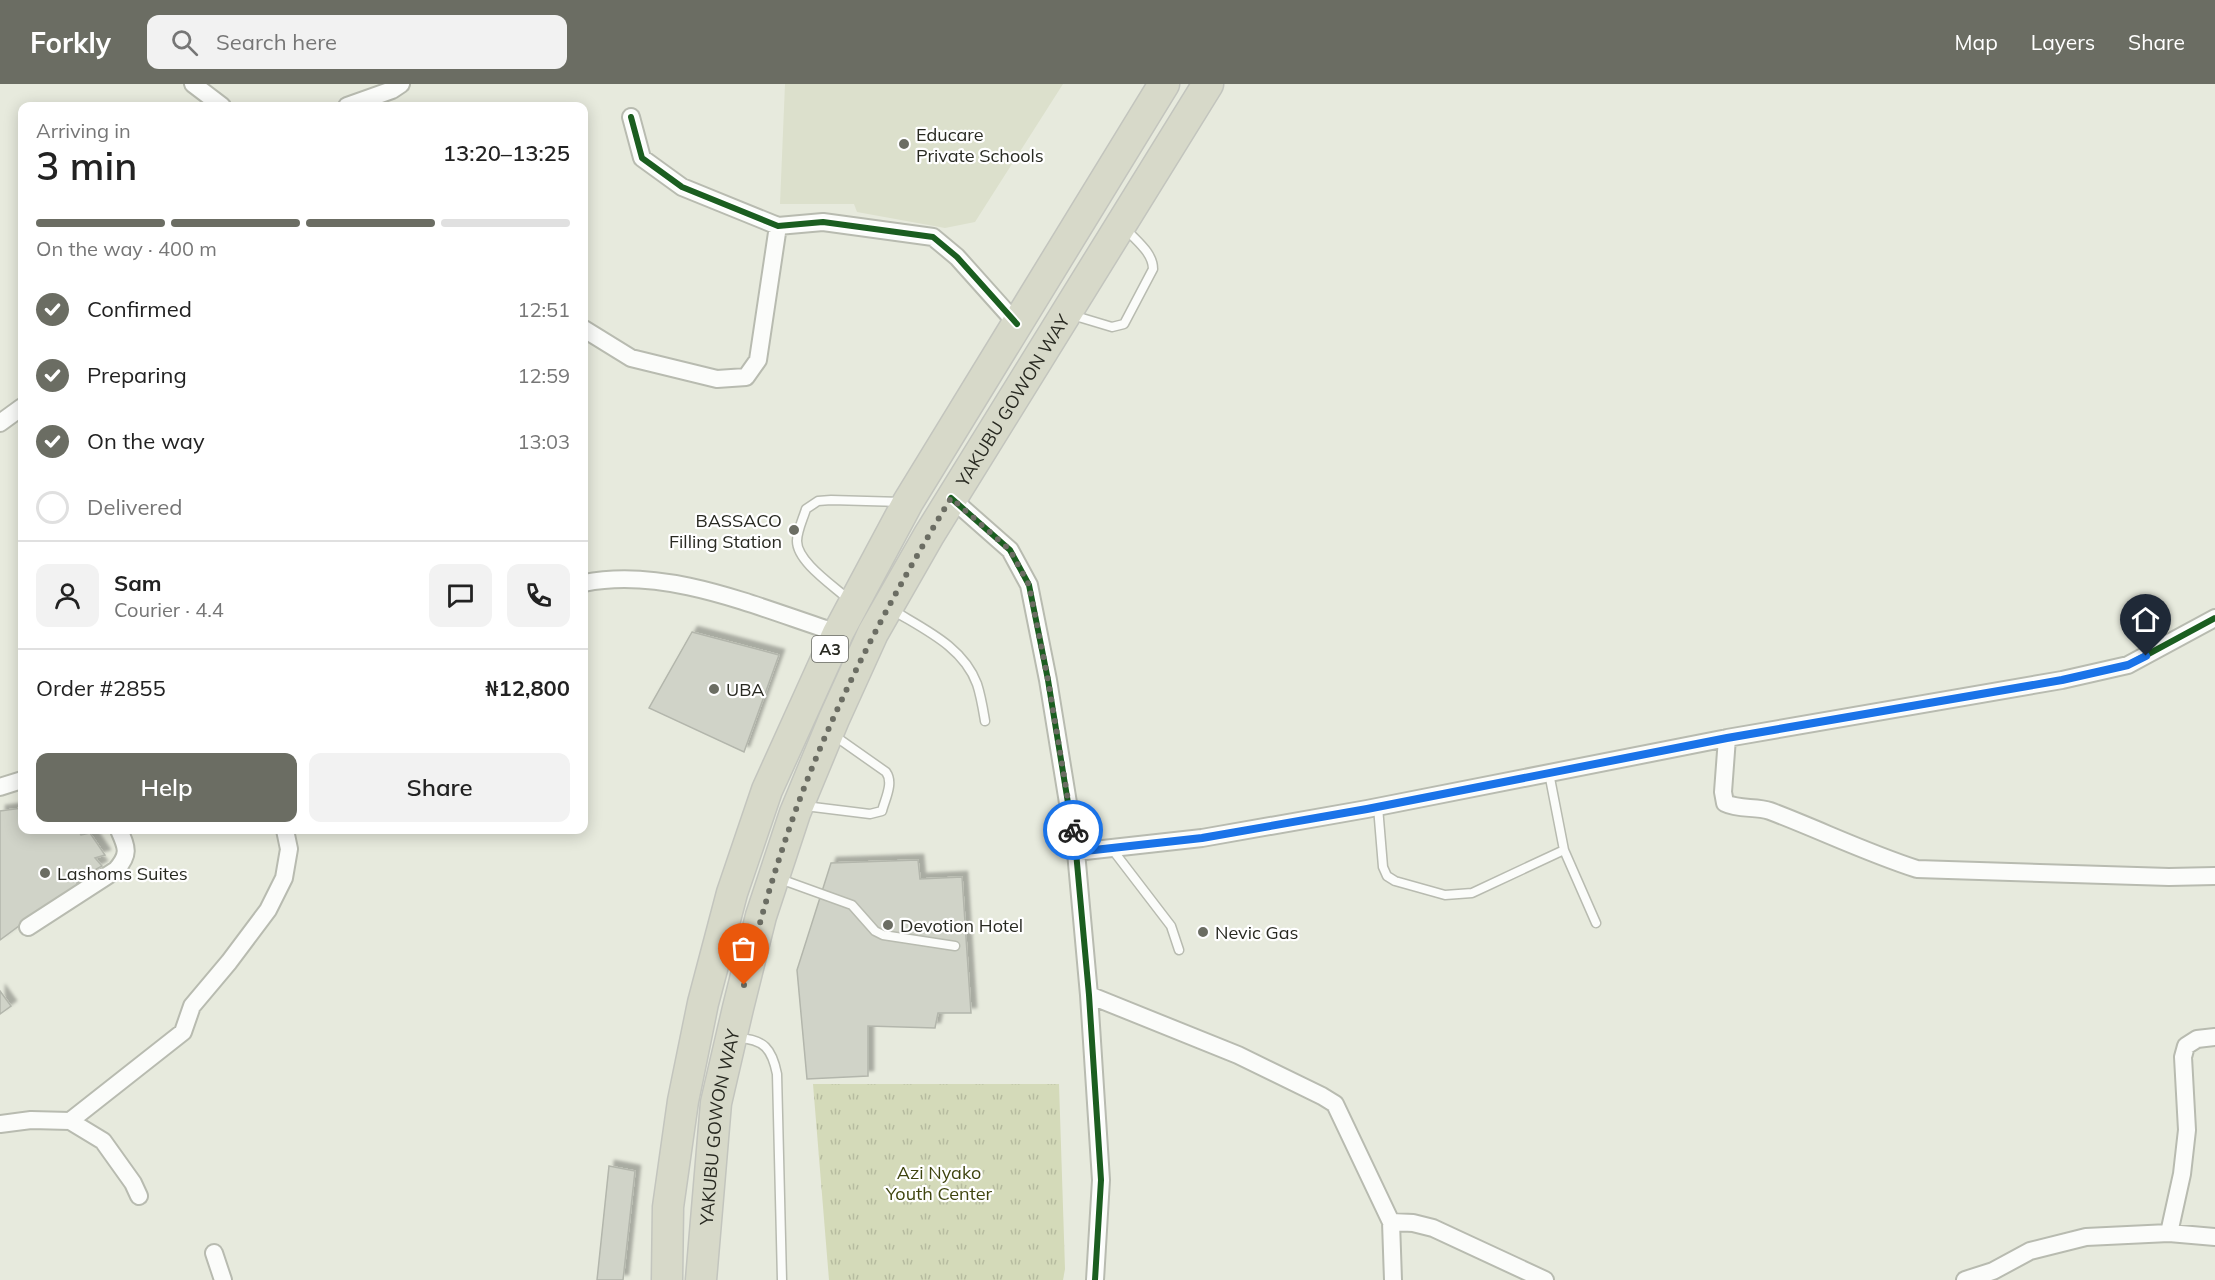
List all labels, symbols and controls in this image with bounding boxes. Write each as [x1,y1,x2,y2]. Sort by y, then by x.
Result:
search box [147,15,567,69]
text: Forkly [30,25,111,60]
icon: search [168,26,201,59]
text: Search here [216,28,337,56]
text: Map [1955,29,1998,55]
text: Layers [2031,29,2095,55]
text: Share [2128,29,2185,55]
text: Arriving in [36,118,131,143]
place label: Educare Private Schools [916,123,1044,167]
marker: Educare Private Schools [897,137,911,151]
text: 13:20–13:25 [443,139,570,167]
text: 3 min [36,141,137,190]
text: On the way · 400 m [36,236,217,261]
icon: check [36,293,69,326]
text: Confirmed [87,295,192,323]
text: 12:51 [517,297,570,322]
street label: YAKUBU GOWON WAY [950,309,1075,491]
icon: check [36,359,69,392]
text: Preparing [87,361,187,389]
text: 12:59 [517,363,570,388]
icon: check [36,425,69,458]
text: On the way [87,427,205,455]
text: 13:03 [517,429,570,454]
text: Delivered [87,493,182,521]
place label: BASSACO Filling Station [669,509,782,553]
marker: BASSACO Filling Station [787,523,801,537]
button: person [36,564,99,627]
button: chat [429,564,492,627]
button: phone [507,564,570,627]
text: Sam [114,569,162,597]
pin [2120,594,2171,656]
text: Courier · 4.4 [114,597,224,622]
icon: home [2129,603,2162,636]
road number: A3 [812,636,848,662]
text: Order #2855 [36,674,166,702]
text: ₦12,800 [485,674,570,702]
place label: UBA [726,678,764,701]
marker: UBA [707,682,721,696]
button: Help [36,753,297,822]
button: Share [309,753,570,822]
courier [1043,800,1103,860]
icon: bike [1057,814,1090,847]
place label: Lashoms Suites [57,862,188,885]
marker: Lashoms Suites [38,866,52,880]
place label: Devotion Hotel [900,914,1023,937]
marker: Devotion Hotel [881,918,895,932]
place label: Nevic Gas [1215,921,1299,944]
pin [718,923,769,985]
marker: Nevic Gas [1196,925,1210,939]
icon: bag [727,932,760,965]
street label: YAKUBU GOWON WAY [694,1026,744,1227]
park label: Azi Nyako Youth Center [885,1161,993,1205]

